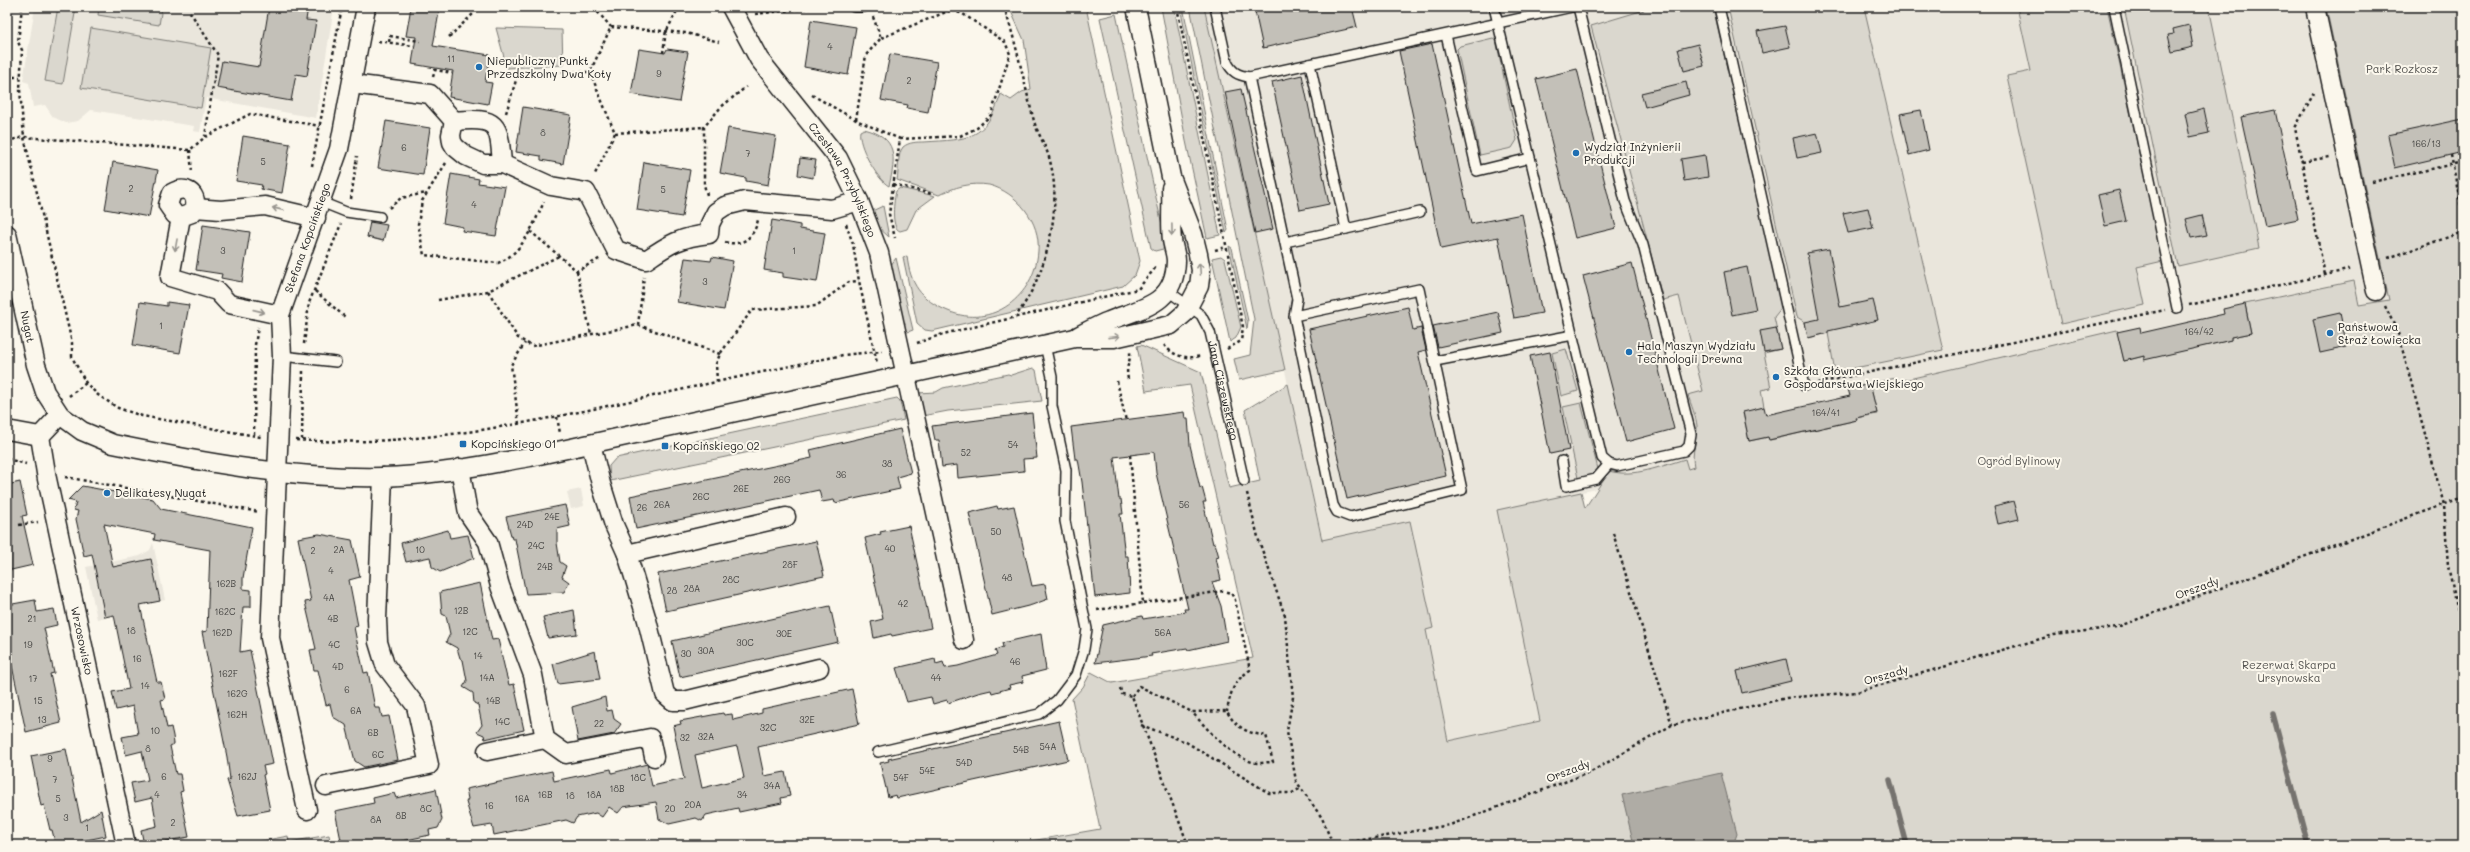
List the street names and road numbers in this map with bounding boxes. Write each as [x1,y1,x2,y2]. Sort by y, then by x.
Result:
street label: Czesława Przybylskiego [805,119,880,240]
street label: Stefana Kopcińskiego [280,180,334,295]
street label: Nugat [17,309,39,344]
street label: Jana Ciszewskiego [1205,339,1243,442]
street label: Orszady [2173,573,2221,602]
street label: Wrzosowisko [68,605,97,677]
street label: Orszady [1862,661,1910,688]
street label: Orszady [1544,755,1592,786]

